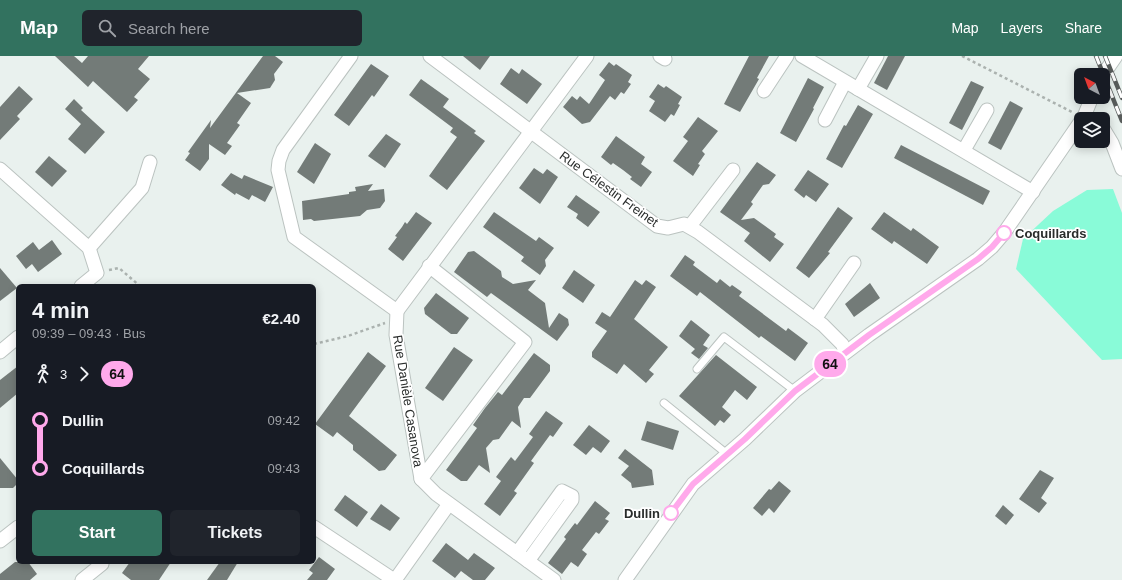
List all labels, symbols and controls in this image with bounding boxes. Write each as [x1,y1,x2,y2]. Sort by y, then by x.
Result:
search box [82,10,362,46]
text: Map [20,17,58,38]
icon: search [96,17,118,39]
text: Search here [128,20,210,37]
text: Map [951,20,979,36]
text: Layers [1001,20,1043,36]
text: Share [1065,20,1102,36]
north arrow [1074,68,1110,104]
map controls [1074,68,1110,148]
button: layers [1074,112,1110,148]
street label: Rue Célestin Freinet [557,148,662,230]
marker: Coquillards [996,225,1012,241]
place label: Coquillards [1015,226,1087,241]
text: 4 min [32,298,89,323]
text: €2.40 [262,310,300,327]
text: 09:39 – 09:43 · Bus [32,326,145,341]
street label: Rue Danièle Casanova [390,334,426,469]
line badge: 64 [812,351,848,377]
text: 64 [822,356,838,372]
icon: walk [32,363,54,385]
icon: forward [73,363,95,385]
text: 64 [109,366,125,382]
text: 3 [60,367,67,382]
text: Dullin [62,412,104,429]
text: 09:42 [267,413,300,428]
text: Coquillards [62,460,145,477]
text: 09:43 [267,461,300,476]
marker: Dullin [663,505,679,521]
place label: Dullin [624,506,660,521]
button: Start [32,510,162,556]
button: Tickets [170,510,300,556]

